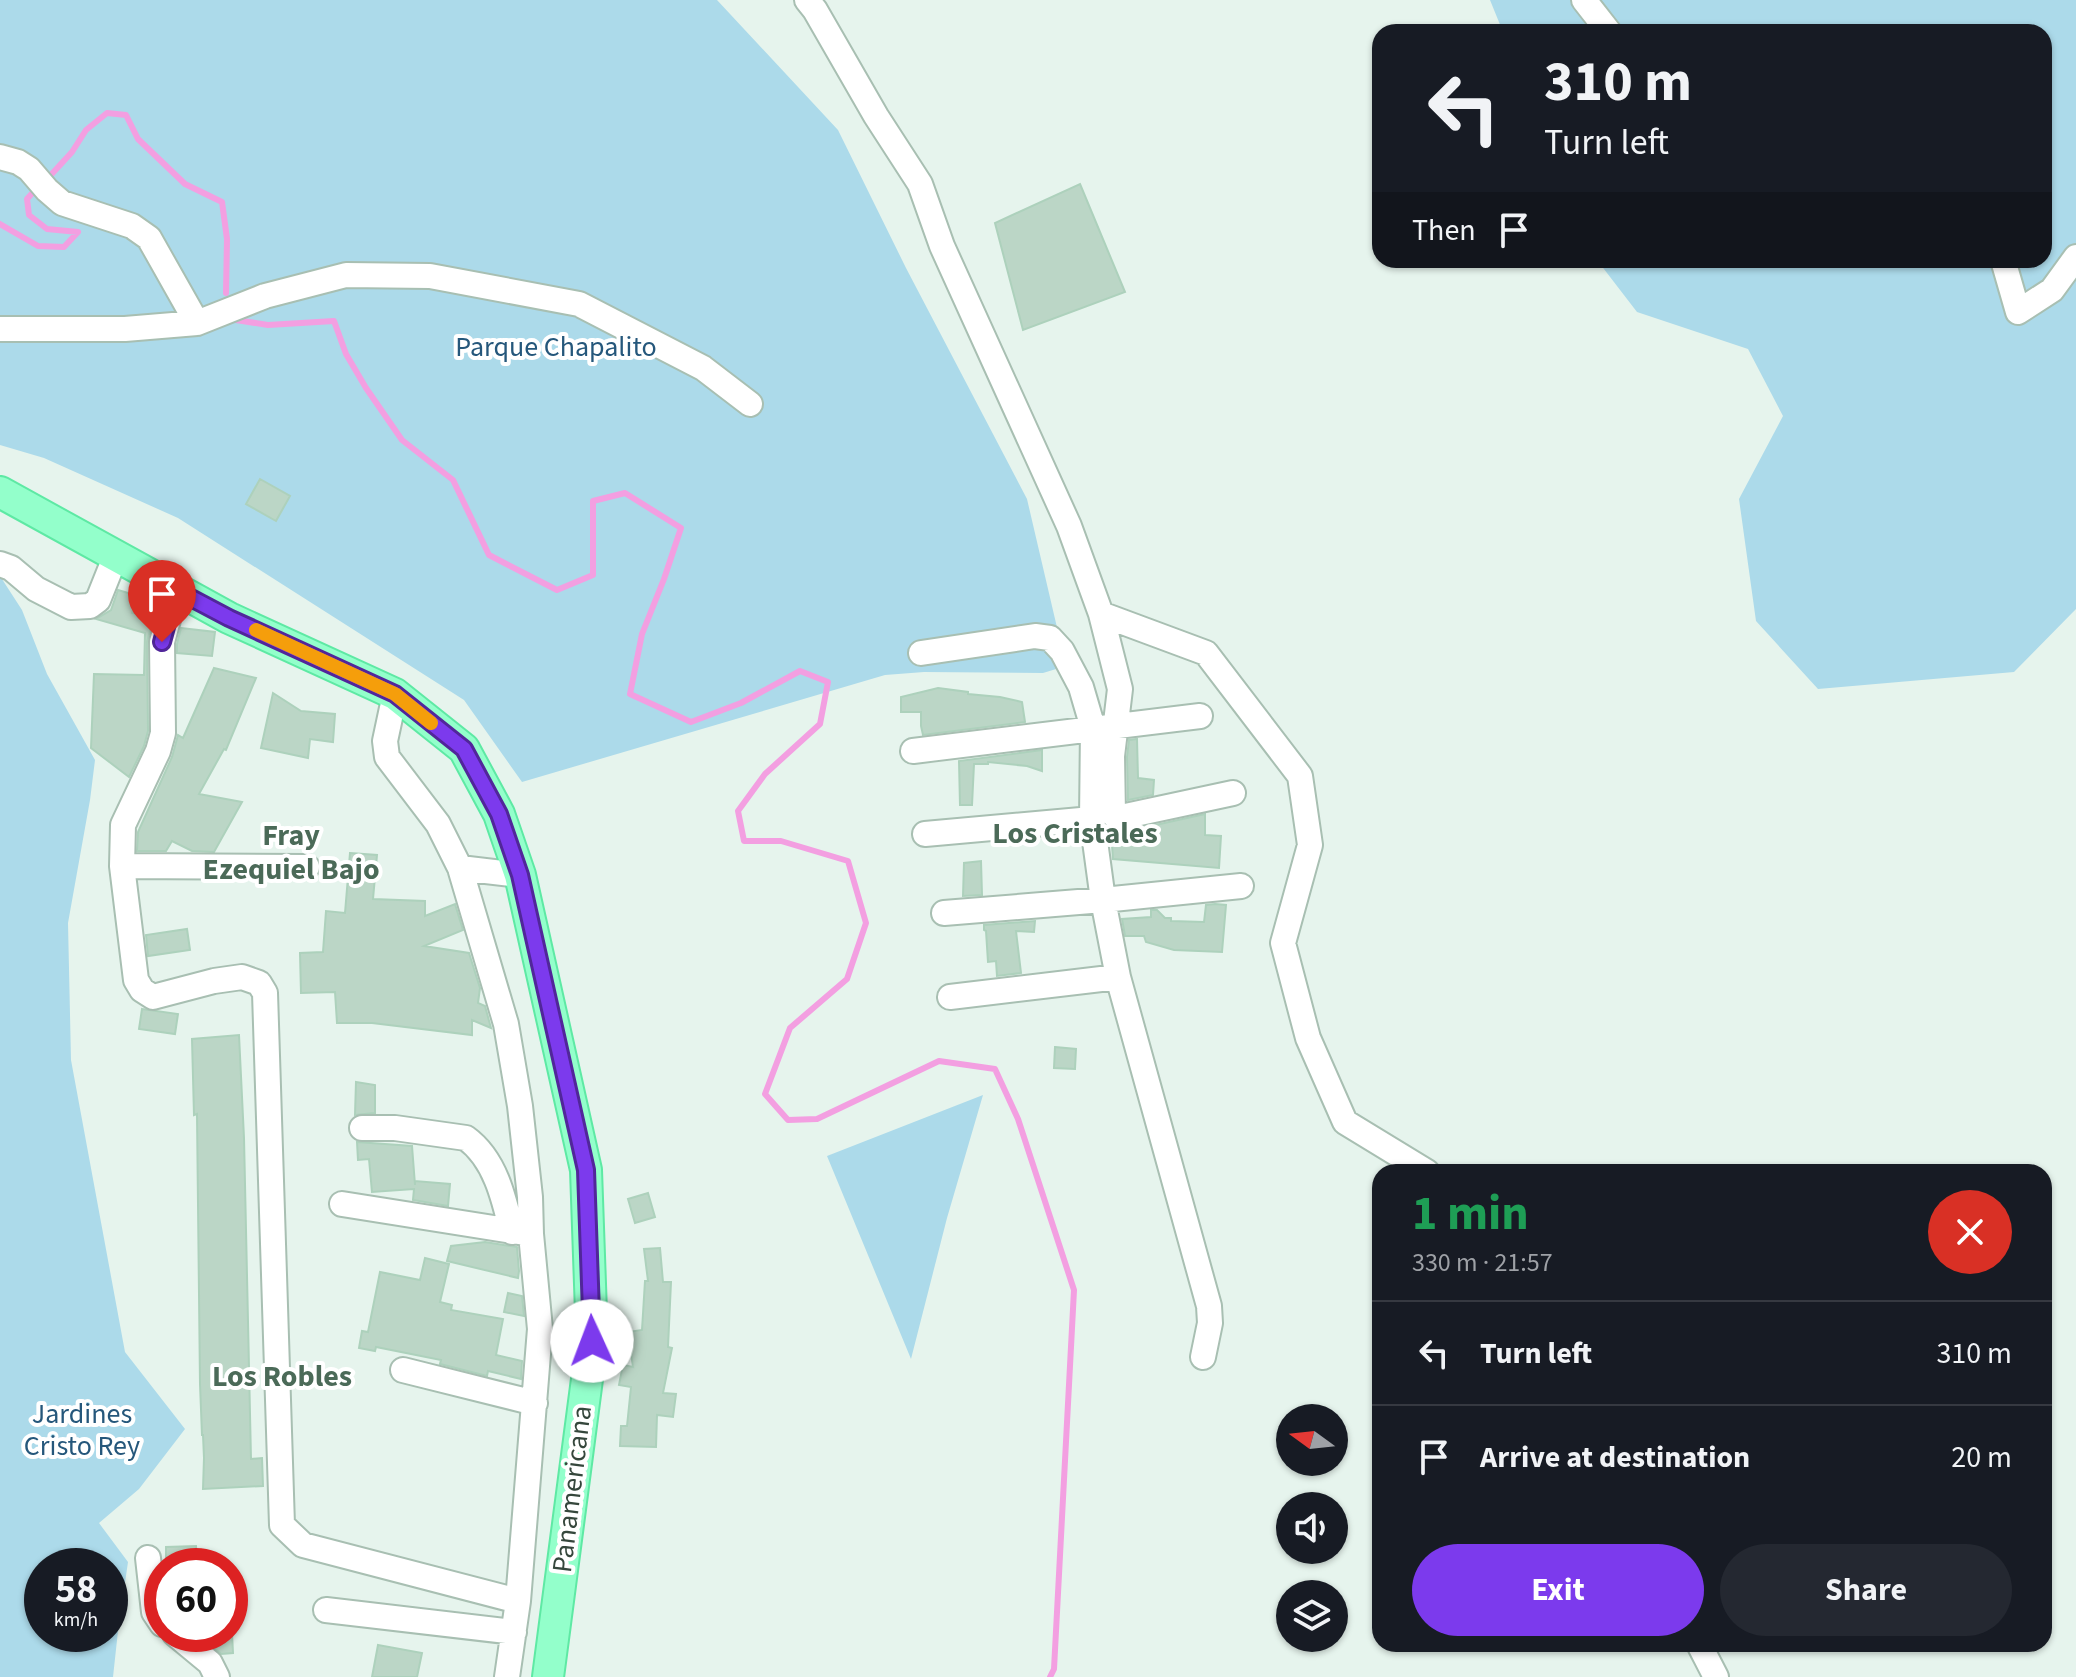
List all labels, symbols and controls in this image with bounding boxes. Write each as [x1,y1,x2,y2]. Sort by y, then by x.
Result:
text: 310 m [1544,43,1692,122]
icon: left [1412,56,1516,160]
text: Turn left [1544,117,1669,168]
icon: arrive [1492,208,1536,252]
text: Then [1412,209,1476,252]
park label: Parque Chapalito [455,327,657,367]
pin [128,560,196,642]
icon: arrive [140,572,184,616]
district label: Los Cristales [992,812,1158,855]
district label: Fray Ezequiel Bajo [202,814,380,891]
text: 1 min [1412,1180,1529,1248]
button: close [1928,1190,2012,1274]
text: 330 m · 21:57 [1412,1244,1553,1281]
position arrow [550,1299,634,1383]
icon: left [1412,1331,1456,1375]
text: Turn left [1480,1332,1592,1375]
text: 310 m [1936,1332,2012,1375]
district label: Los Robles [212,1355,352,1398]
park label: Jardines Cristo Rey [24,1394,140,1466]
street label: Panamericana [542,1403,602,1575]
north arrow [1276,1404,1348,1476]
map controls [1276,1404,1348,1652]
icon: arrive [1412,1435,1456,1479]
text: Arrive at destination [1480,1436,1750,1479]
text: 20 m [1951,1436,2012,1479]
button: sound [1276,1492,1348,1564]
button: Exit [1412,1544,1704,1636]
button: Share [1720,1544,2012,1636]
speed limit sign: 60 [144,1548,248,1652]
text: 58 [55,1561,97,1618]
button: layers [1276,1580,1348,1652]
text: km/h [54,1606,98,1634]

